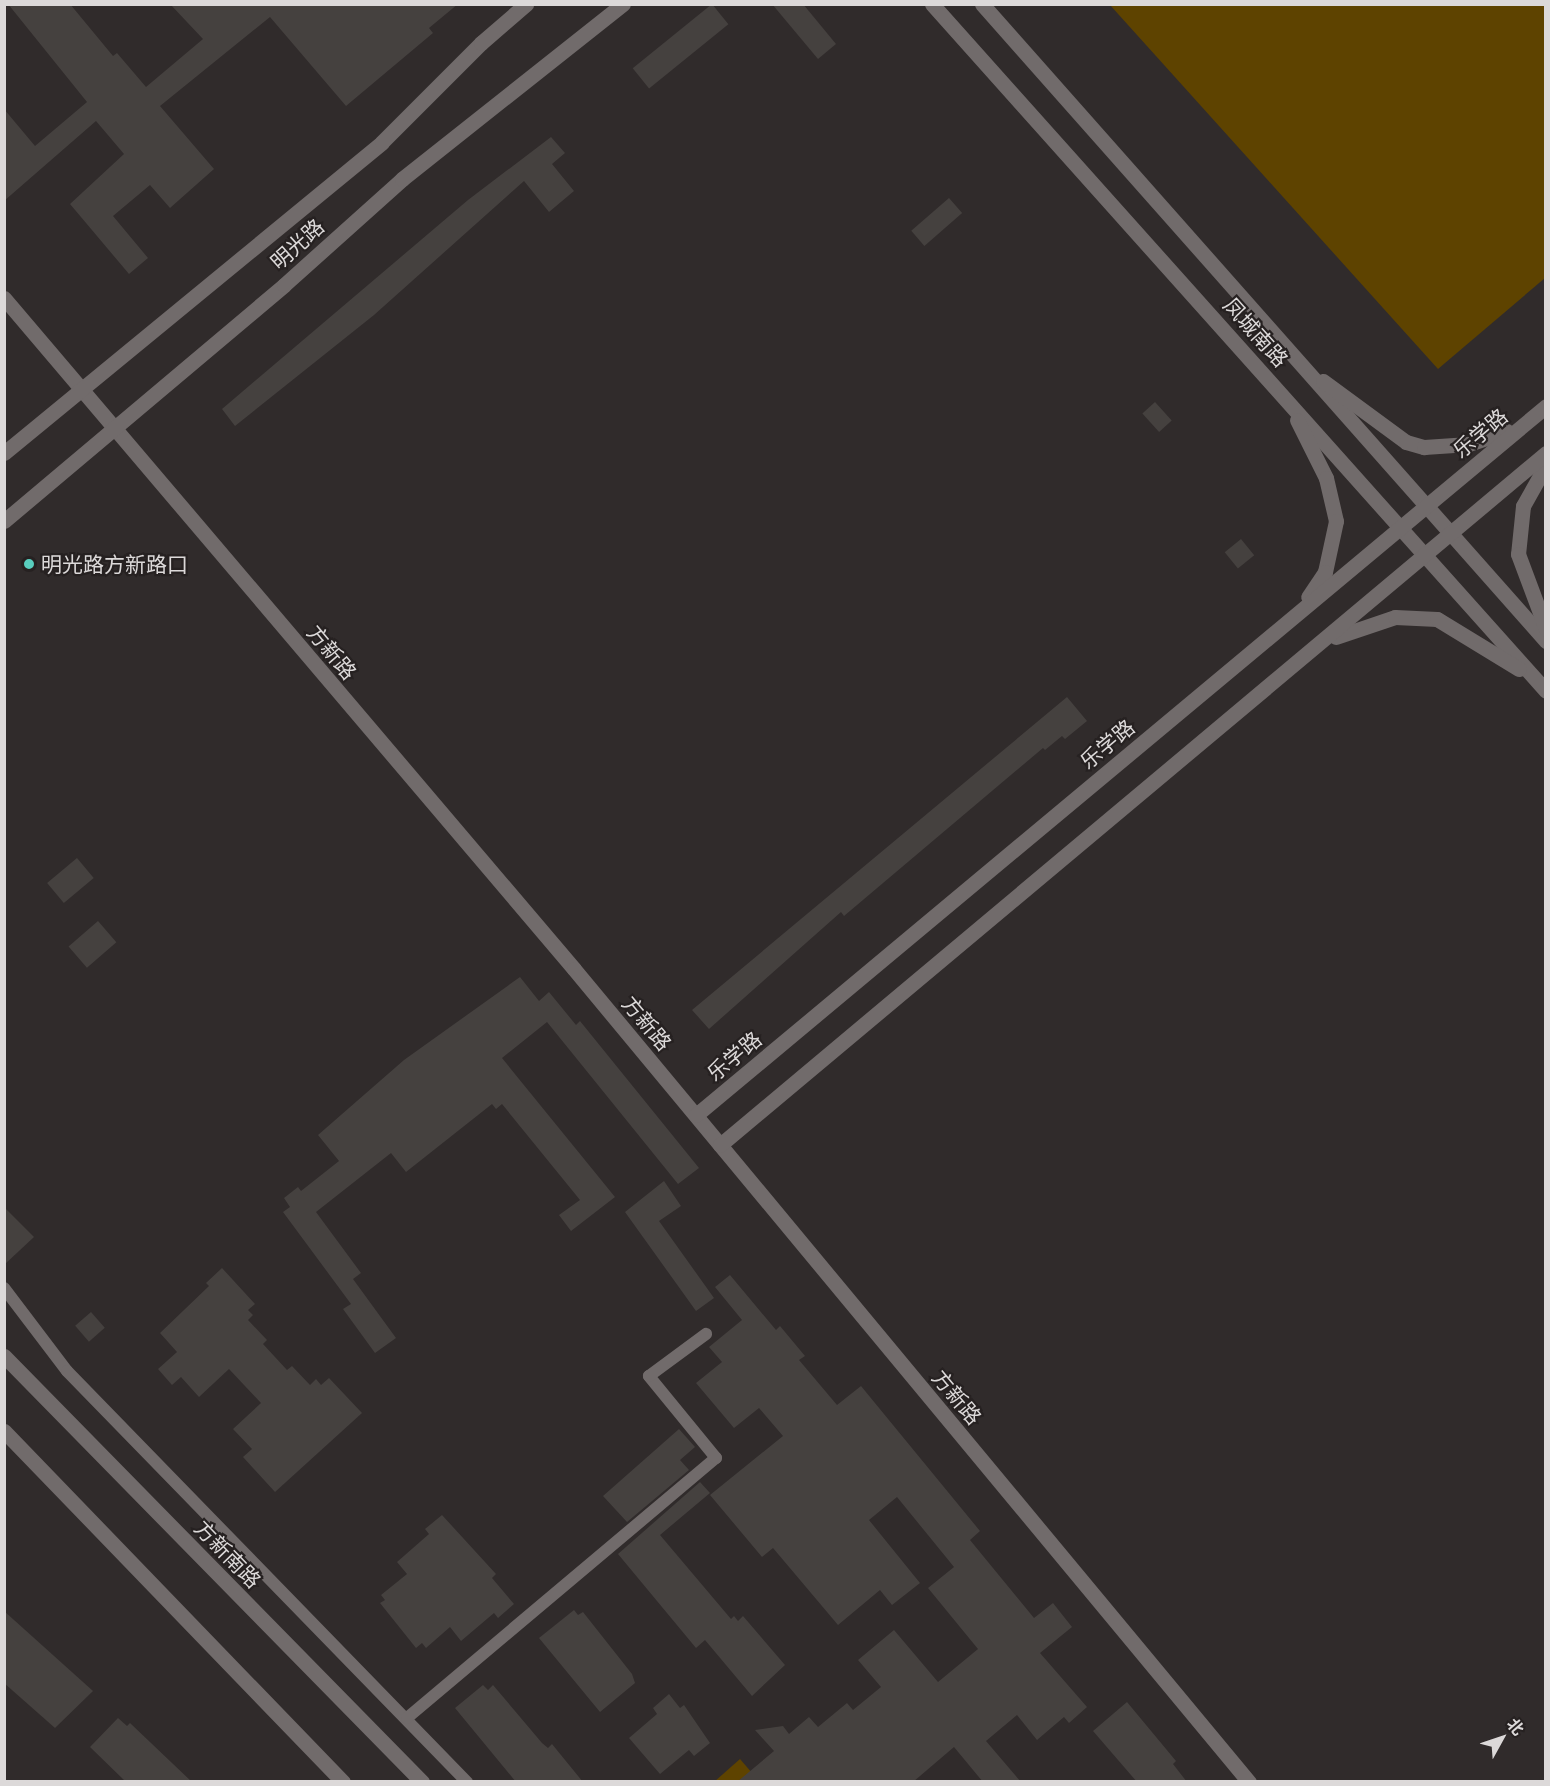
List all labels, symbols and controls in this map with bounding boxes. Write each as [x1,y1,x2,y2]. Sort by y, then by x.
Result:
street label: 明光路 [265,214,329,274]
street label: 凤城南路 [1219,292,1293,372]
street label: 乐学路 [1448,403,1512,463]
place label: 明光路方新路口 [41,551,188,577]
marker: 明光路方新路口 [22,557,36,571]
street label: 方新路 [302,620,362,684]
street label: 乐学路 [1075,714,1139,774]
street label: 方新路 [617,991,677,1055]
street label: 乐学路 [702,1026,766,1086]
street label: 方新路 [927,1365,987,1429]
street label: 方新南路 [190,1515,266,1593]
north arrow [1472,1708,1532,1768]
text: 北 [1502,1713,1529,1740]

